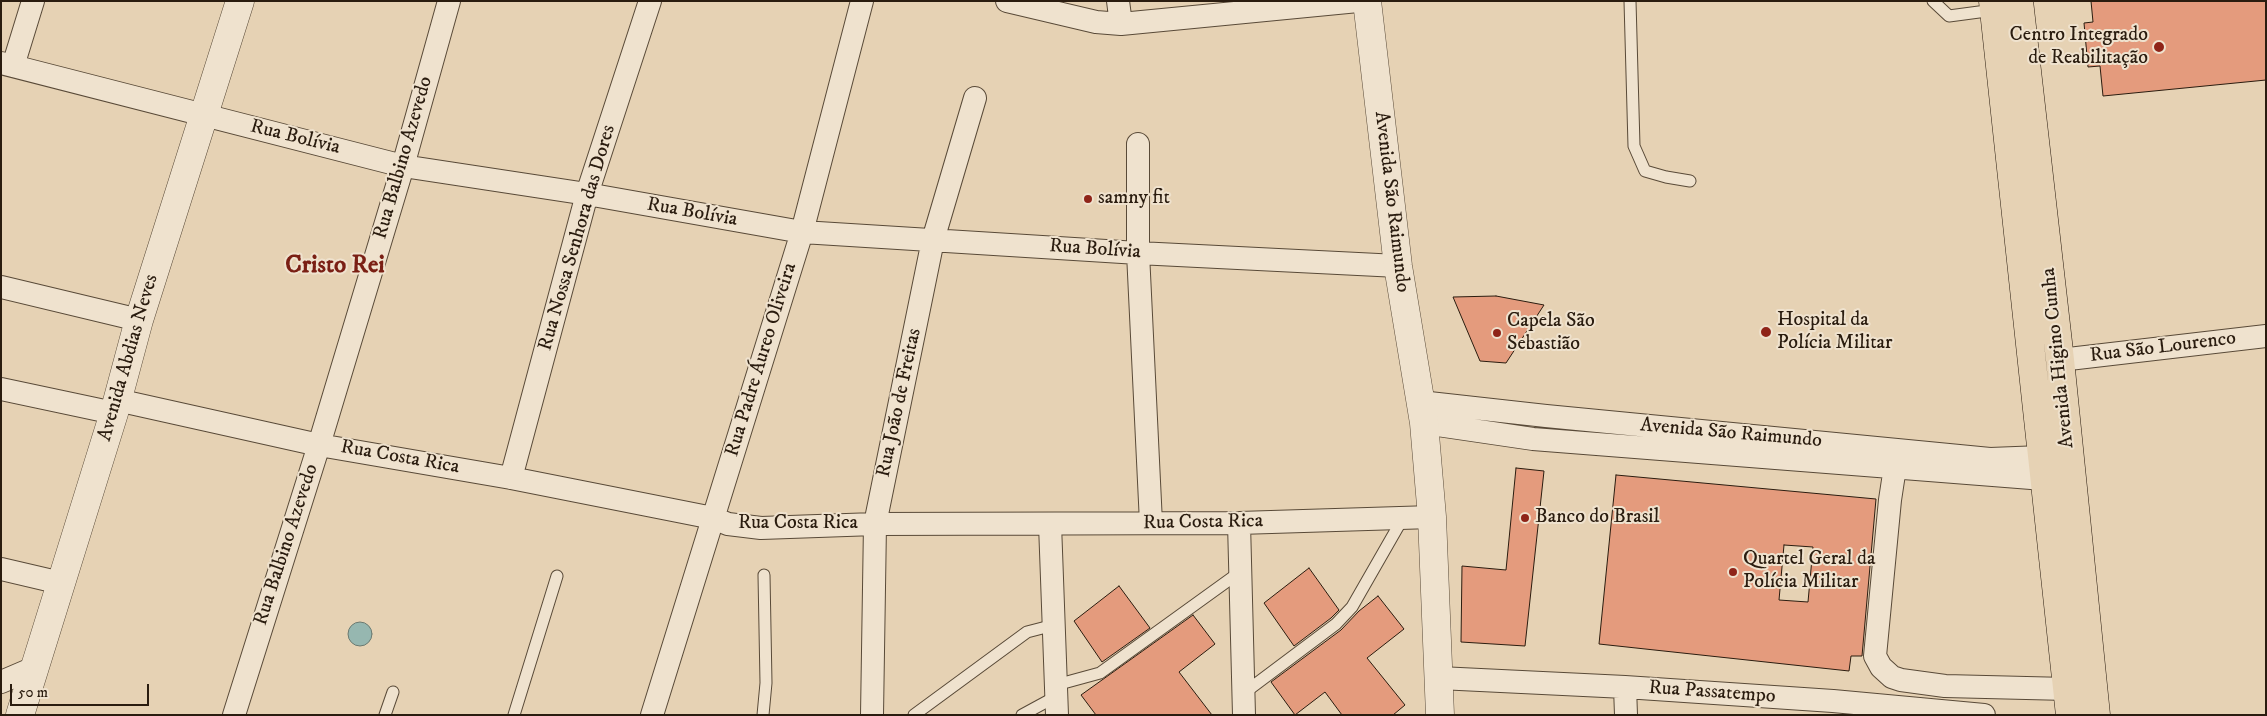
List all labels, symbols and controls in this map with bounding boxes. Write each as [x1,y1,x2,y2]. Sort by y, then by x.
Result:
place label: Centro Integrado de Reabilitação [2010,24,2148,71]
marker: Centro Integrado de Reabilitação [2152,40,2166,54]
street label: Rua Balbino Azevedo [369,74,439,242]
street label: Avenida São Raimundo [1368,110,1414,294]
street label: Rua Bolívia [248,115,342,161]
street label: Rua Nossa Senhora das Dores [534,122,622,354]
place label: samny fit [1098,187,1170,211]
street label: Rua Bolívia [645,193,739,233]
marker: samny fit [1082,193,1094,205]
street label: Rua Bolívia [1048,235,1142,265]
district label: Cristo Rei [285,252,385,282]
street label: Rua Padre Áureo Oliveira [721,260,803,460]
street label: Avenida Higino Cunha [2038,267,2080,449]
street label: Avenida Abdias Neves [94,272,164,444]
place label: Hospital da Polícia Militar [1777,309,1892,356]
place label: Capela São Sebastião [1507,310,1595,357]
marker: Hospital da Polícia Militar [1759,325,1773,339]
street label: Rua João de Freitas [872,326,928,480]
marker: Capela São Sebastião [1491,327,1503,339]
street label: Rua São Lourenco [2089,327,2237,369]
street label: Avenida São Raimundo [1639,414,1823,454]
street label: Rua Costa Rica [339,436,461,480]
street label: Rua Balbino Azevedo [250,461,324,629]
place label: Banco do Brasil [1535,506,1659,530]
street label: Rua Costa Rica [1143,510,1263,536]
street label: Rua Costa Rica [738,512,858,536]
marker: Banco do Brasil [1519,512,1531,524]
place label: Quartel Geral da Polícia Militar [1743,548,1875,595]
marker: Quartel Geral da Polícia Militar [1727,566,1739,578]
scale bar [12,674,151,706]
street label: Rua Passatempo [1648,677,1776,709]
text: 50 m [18,683,48,702]

